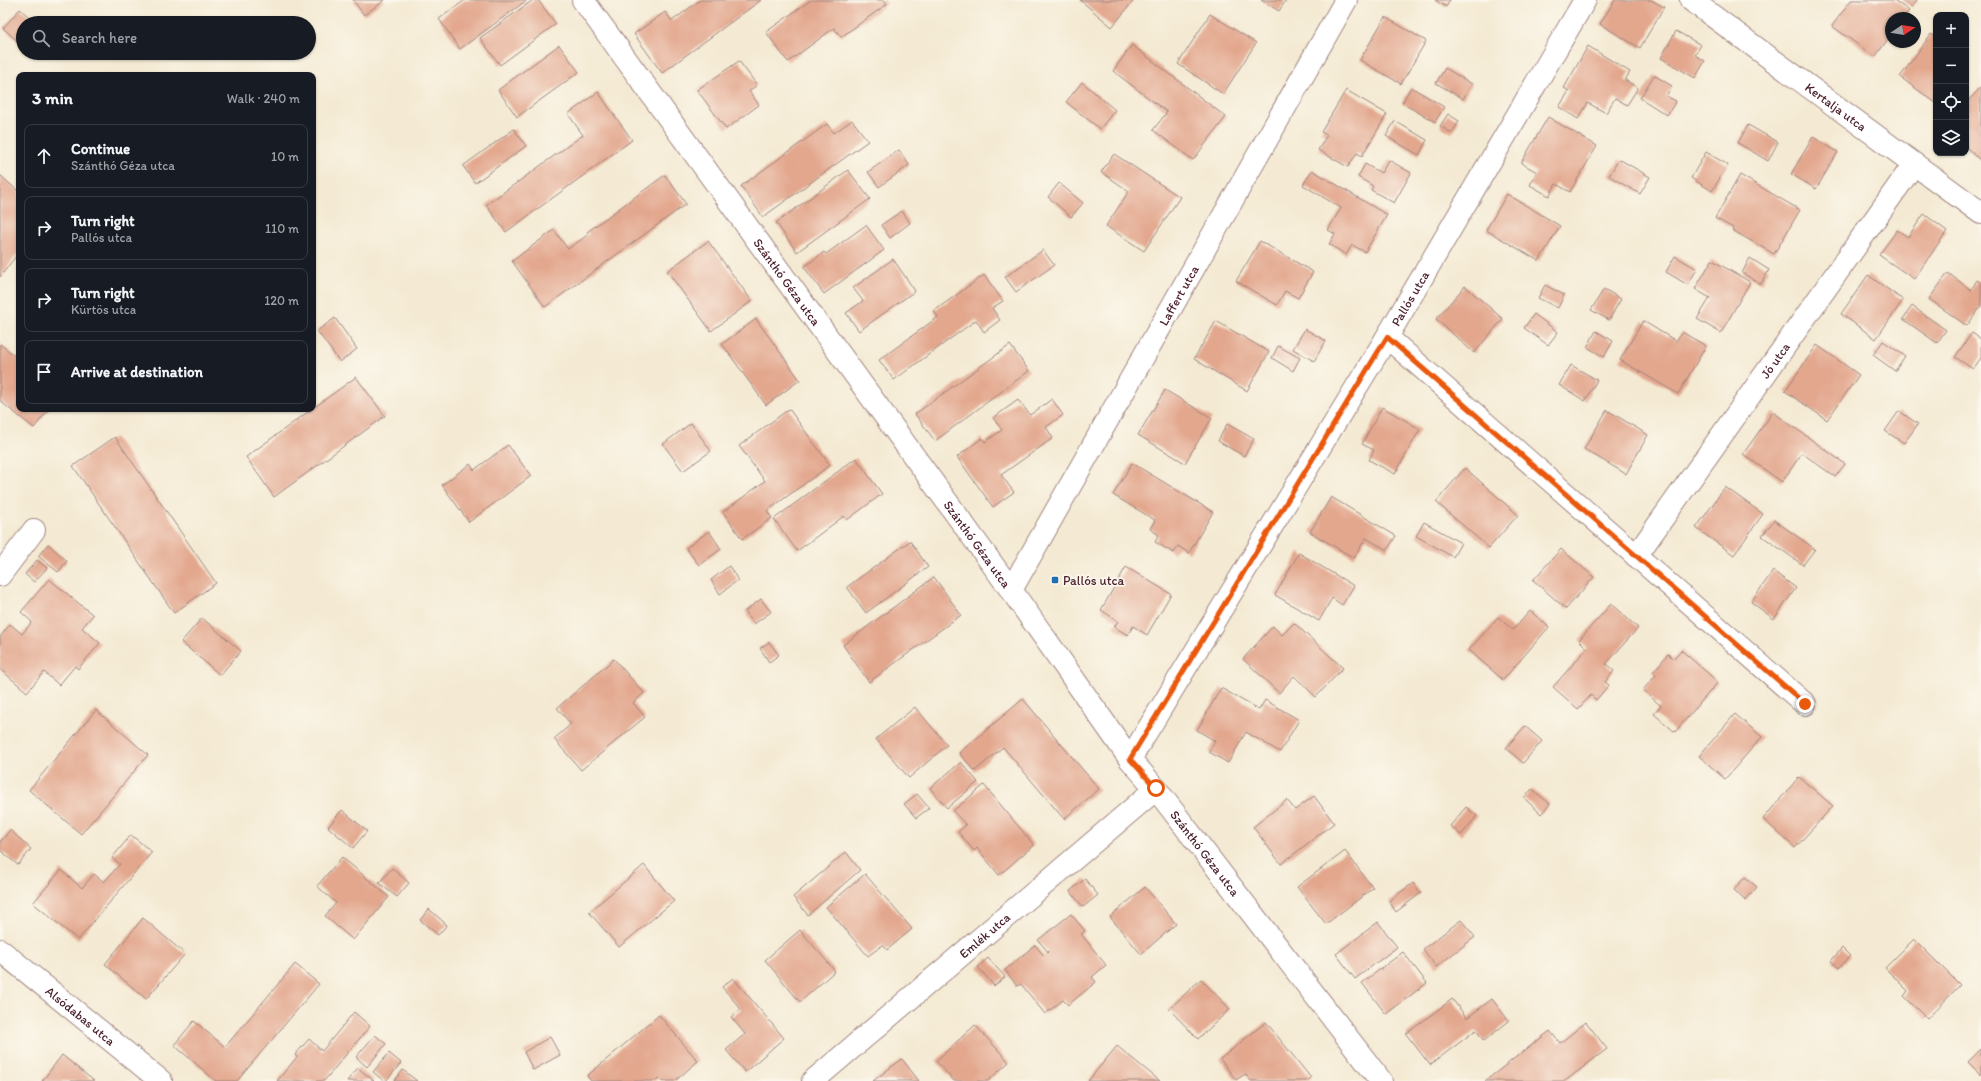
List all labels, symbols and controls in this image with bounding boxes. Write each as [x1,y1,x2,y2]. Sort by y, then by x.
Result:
north arrow [1885,12,1921,48]
map controls [1933,12,1969,156]
button: + [1933,12,1969,48]
search box [16,16,316,60]
icon: search [30,27,52,49]
text: Search here [62,29,137,47]
button: − [1933,48,1969,84]
street label: Kertalja utca [1802,80,1870,135]
button: locate [1933,84,1969,120]
text: 3 min [32,88,73,108]
text: Walk · 240 m [227,91,300,106]
button: layers [1933,120,1969,156]
text: Continue [71,140,130,158]
icon: ahead [33,145,55,167]
text: 10 m [271,149,299,164]
text: Szánthó Géza utca [71,158,175,173]
text: Turn right [71,212,135,230]
icon: right [33,217,55,239]
text: 110 m [265,221,299,236]
text: Pallós utca [71,230,132,245]
street label: Szánthó Géza utca [750,235,824,329]
street label: Laffert utca [1156,262,1202,328]
street label: Pallós utca [1388,268,1432,329]
text: Turn right [71,284,135,302]
icon: right [33,289,55,311]
text: 120 m [264,293,299,308]
text: Kürtös utca [71,302,136,317]
street label: Jó utca [1758,339,1793,381]
icon: arrive [33,361,55,383]
text: Arrive at destination [71,363,203,381]
street label: Szánthó Géza utca [941,498,1014,591]
place label: Pallós utca [1063,573,1124,588]
marker: Pallós utca [1050,575,1060,585]
route end [1796,695,1814,713]
route start [1147,779,1165,797]
street label: Szánthó Géza utca [1167,807,1243,899]
street label: Emlék utca [956,909,1014,961]
street label: Alsódabas utca [43,983,118,1049]

